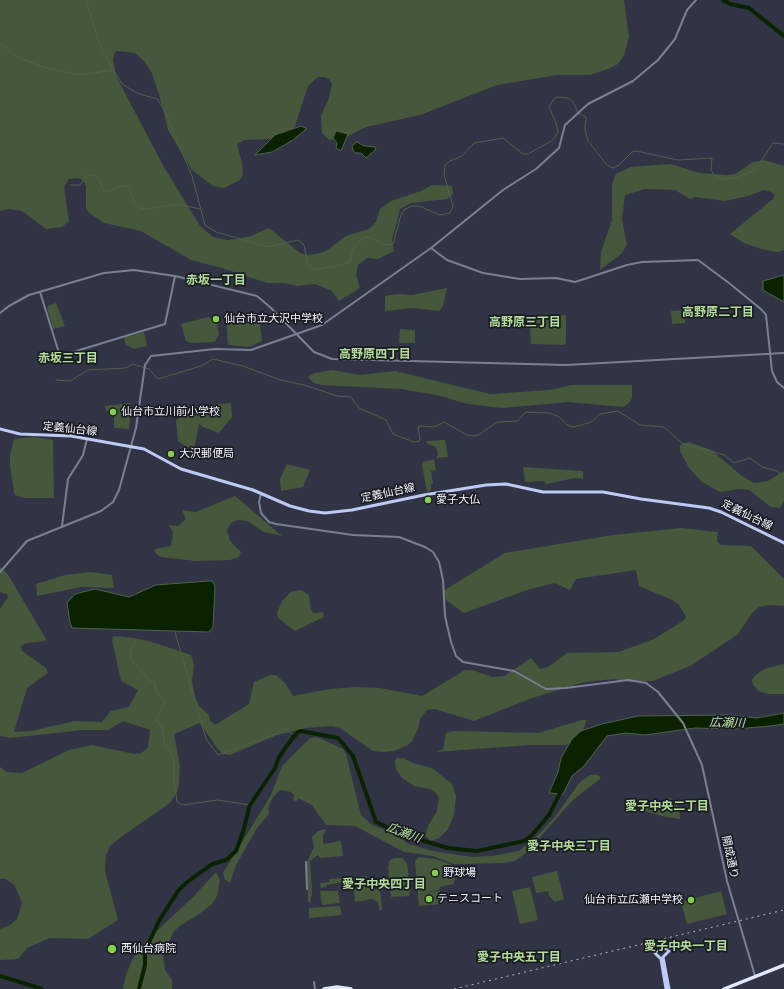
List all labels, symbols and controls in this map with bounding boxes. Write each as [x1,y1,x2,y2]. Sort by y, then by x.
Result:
district label: 赤坂一丁目 [186,273,246,287]
district label: 高野原二丁目 [682,305,754,319]
place label: 仙台市立大沢中学校 [224,312,323,326]
marker: 仙台市立大沢中学校 [211,314,221,324]
district label: 高野原三丁目 [489,315,561,329]
district label: 高野原四丁目 [339,347,411,361]
district label: 赤坂三丁目 [38,351,98,365]
place label: 仙台市立川前小学校 [121,405,220,419]
marker: 仙台市立川前小学校 [108,407,118,417]
street label: 定義仙台線 [42,420,98,438]
place label: 大沢郵便局 [179,447,234,461]
marker: 大沢郵便局 [166,449,176,459]
street label: 定義仙台線 [360,481,416,505]
place label: 愛子大仏 [436,493,480,507]
marker: 愛子大仏 [423,495,433,505]
street label: 定義仙台線 [719,497,775,533]
water label: 広瀬川 [709,715,745,731]
district label: 愛子中央二丁目 [625,799,709,813]
water label: 広瀬川 [385,820,423,846]
street label: 開成通り [719,834,741,880]
district label: 愛子中央三丁目 [527,839,611,853]
place label: 野球場 [443,866,476,880]
marker: 野球場 [430,868,440,878]
district label: 愛子中央四丁目 [342,877,426,891]
place label: テニスコート [437,892,503,906]
place label: 仙台市立広瀬中学校 [584,893,683,907]
marker: テニスコート [424,894,434,904]
marker: 仙台市立広瀬中学校 [686,895,696,905]
district label: 愛子中央一丁目 [644,939,728,953]
place label: 西仙台病院 [121,942,176,956]
marker: 西仙台病院 [106,943,118,955]
district label: 愛子中央五丁目 [477,950,561,964]

